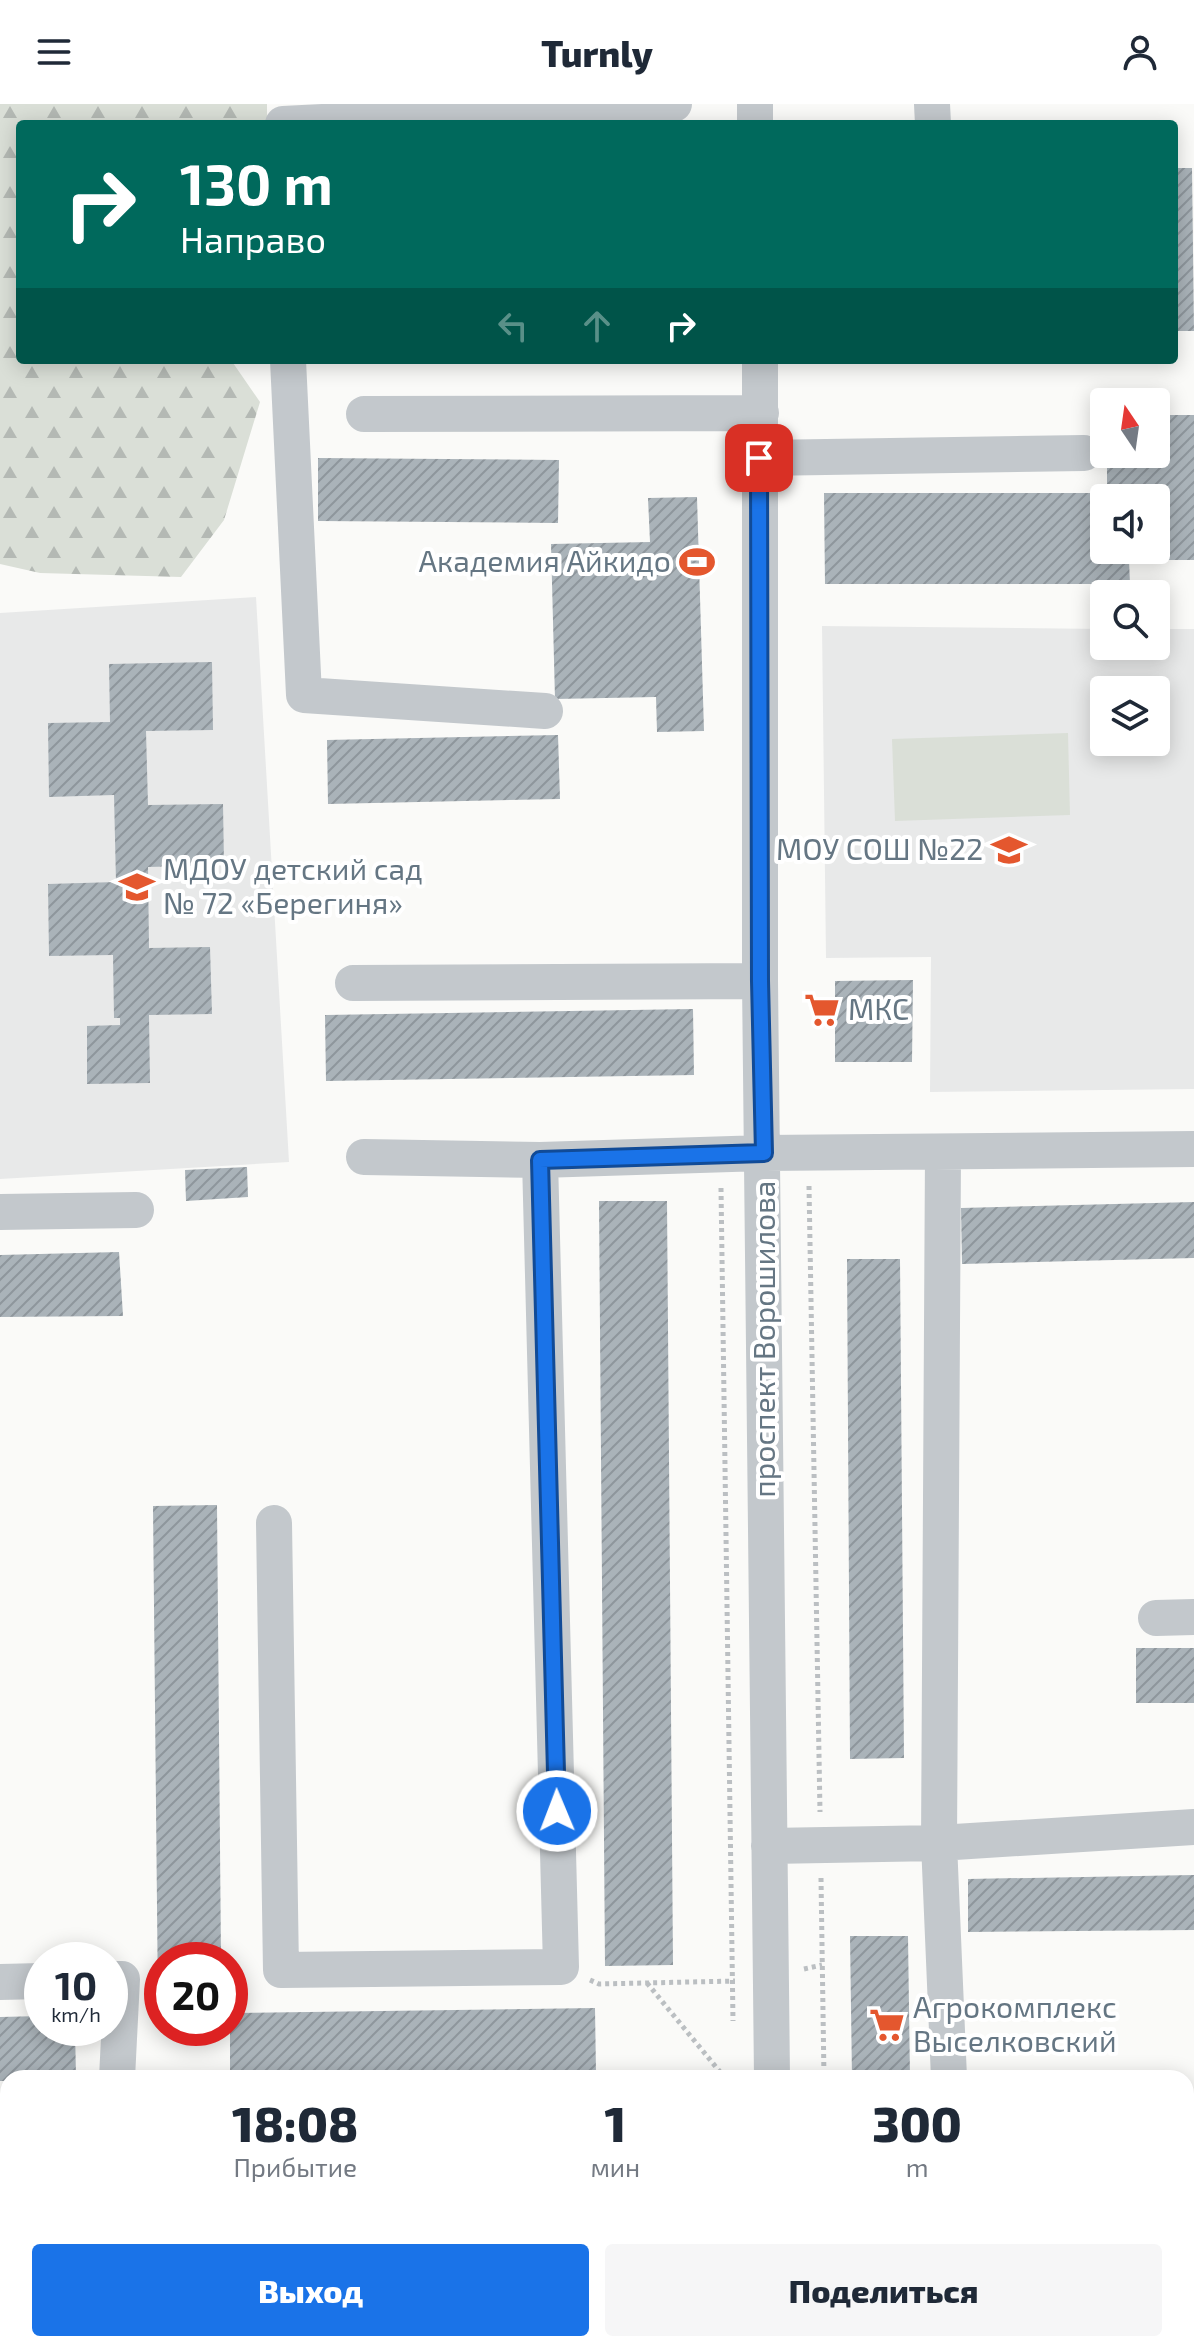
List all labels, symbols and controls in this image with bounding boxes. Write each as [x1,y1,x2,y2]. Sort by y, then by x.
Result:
icon: menu [32,30,76,74]
icon: person [1118,30,1162,74]
text: Turnly [541,31,653,74]
text: 130 m [180,149,333,216]
icon: right [48,152,152,256]
text: Направо [180,217,326,260]
icon: left [491,304,535,348]
icon: ahead [575,304,619,348]
icon: right [659,304,703,348]
north arrow [1090,388,1170,468]
map controls [1090,388,1170,756]
pin [725,424,793,492]
icon: arrive [737,436,781,480]
button: sound [1090,484,1170,564]
place label: Академия Айкидо [418,542,671,578]
sports icon: Академия Айкидо [678,543,716,581]
button: search [1090,580,1170,660]
button: layers [1090,676,1170,756]
place label: МОУ СОШ №22 [776,830,983,866]
school or university icon: МОУ СОШ №22 [990,831,1028,869]
place label: МДОУ детский сад № 72 «Берегиня» [163,850,423,920]
school or university icon: МДОУ детский сад № 72 «Берегиня» [118,868,156,906]
place label: МКС [848,990,909,1026]
supermarket icon: МКС [803,991,841,1029]
street label: проспект Ворошилова [745,1181,781,1497]
position arrow [515,1769,599,1853]
speed limit sign: 20 [144,1942,248,2046]
text: 10 [55,1960,97,2008]
place label: Агрокомплекс Выселковский [913,1988,1117,2058]
text: km/h [51,2002,101,2026]
supermarket icon: Агрокомплекс Выселковский [868,2006,906,2044]
text: 18:08 [232,2094,358,2152]
text: 1 [604,2094,626,2152]
text: 300 [872,2094,962,2152]
text: Прибытие [233,2151,357,2182]
text: мин [590,2151,640,2182]
text: m [906,2151,928,2182]
button: Выход [32,2244,589,2336]
button: Поделиться [605,2244,1162,2336]

